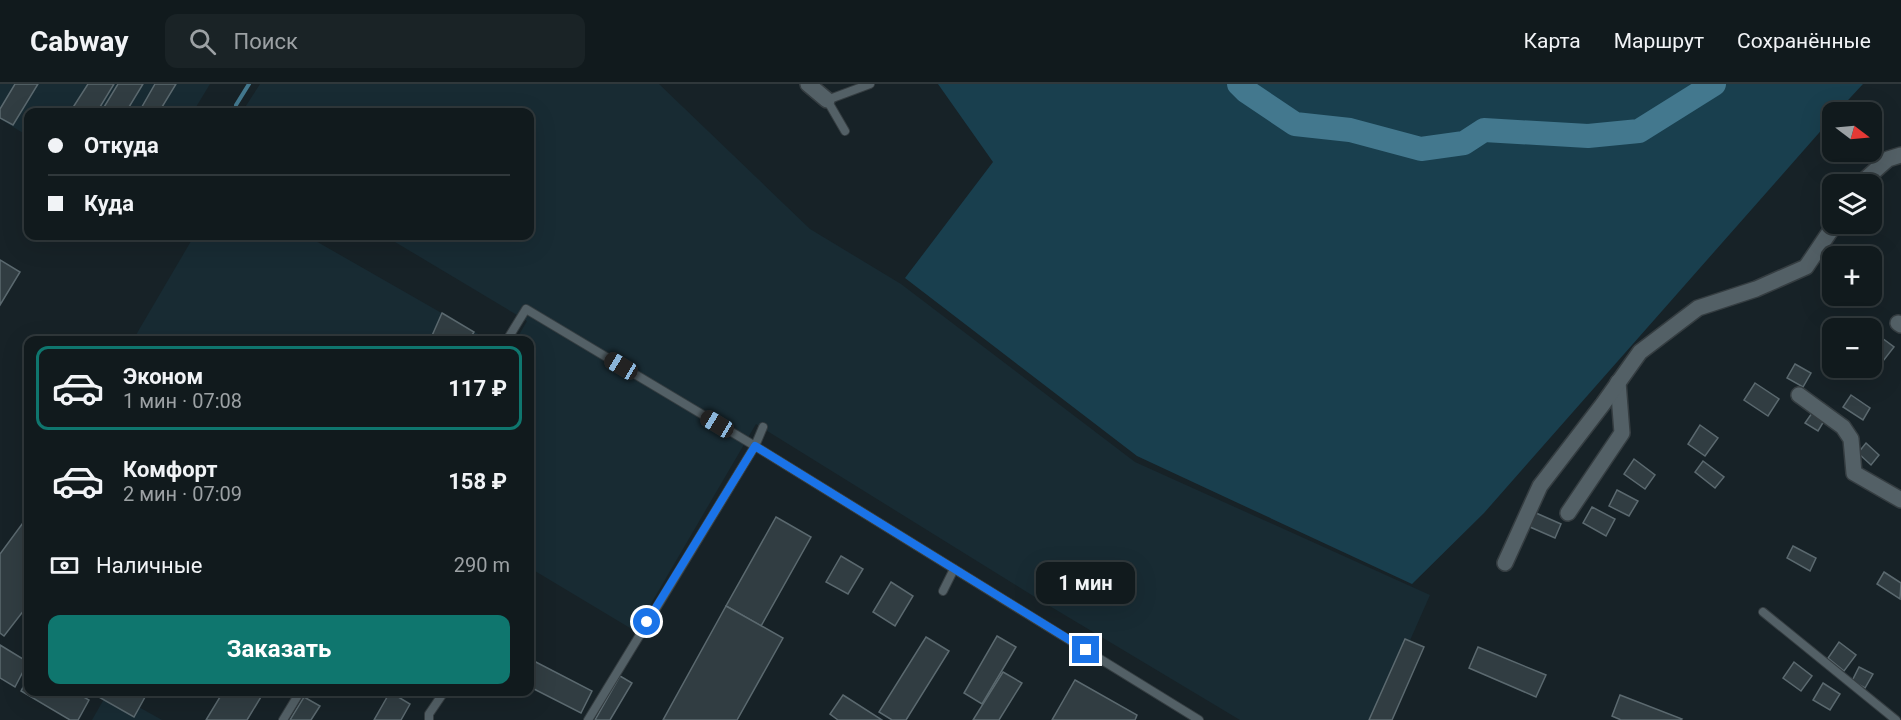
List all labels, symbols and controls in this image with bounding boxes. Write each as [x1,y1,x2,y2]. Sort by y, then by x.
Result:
search box [165,14,585,68]
text: Cabway [30,25,129,58]
icon: search [186,25,219,58]
text: Поиск [234,29,298,54]
text: Карта [1524,29,1581,53]
text: Маршрут [1614,29,1704,53]
text: Сохранённые [1737,29,1871,53]
north arrow [1822,102,1882,162]
map controls [1822,102,1882,378]
text: Откуда [84,133,159,158]
button: layers [1822,174,1882,234]
text: Куда [84,191,134,216]
button: + [1822,246,1882,306]
button: − [1822,318,1882,378]
car [601,349,641,383]
icon: car [51,361,105,415]
text: Эконом [123,364,203,389]
text: 117 ₽ [448,376,507,401]
text: 1 мин · 07:08 [123,389,242,413]
car [697,407,737,441]
icon: car [51,454,105,508]
text: Комфорт [123,457,218,482]
text: 158 ₽ [448,469,507,494]
text: 2 мин · 07:09 [123,482,242,506]
icon: cash [48,549,81,582]
text: Наличные [96,553,202,578]
text: 290 m [454,553,510,577]
callout: 1 мин [1036,563,1136,605]
text: 1 мин [1058,571,1113,595]
route start [633,608,660,635]
button: Заказать [48,615,510,684]
route end [1072,636,1099,663]

